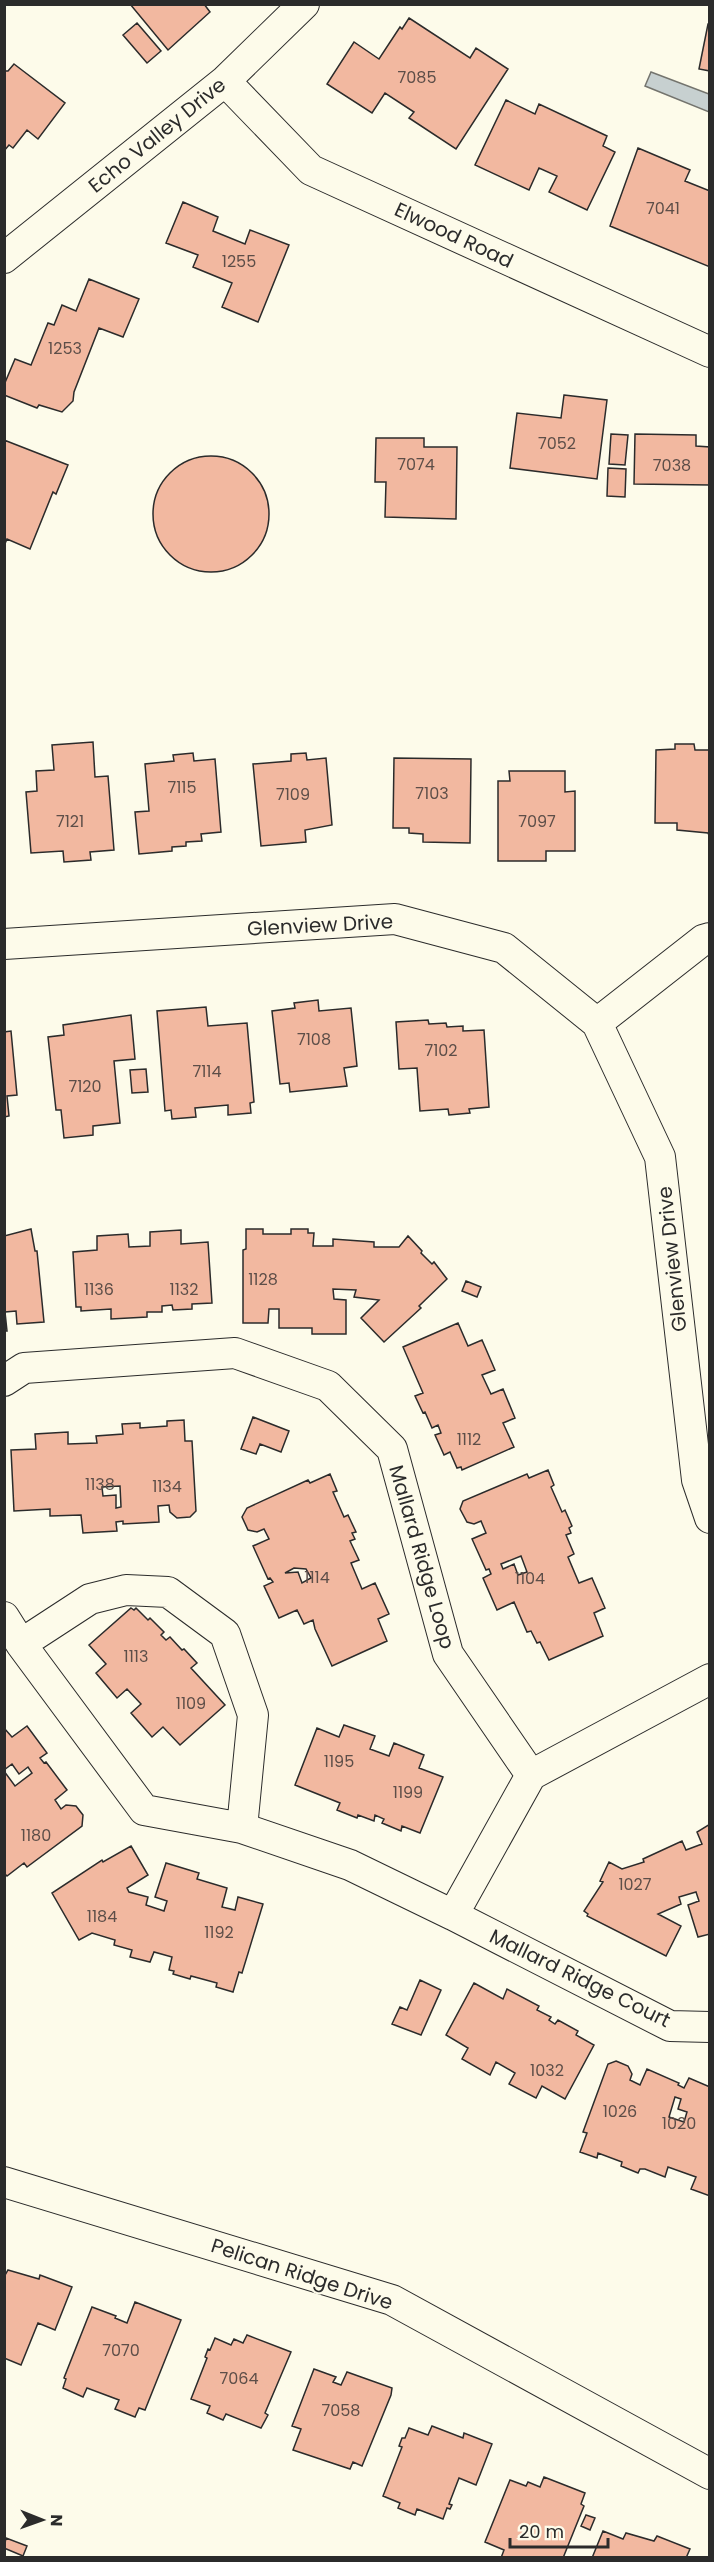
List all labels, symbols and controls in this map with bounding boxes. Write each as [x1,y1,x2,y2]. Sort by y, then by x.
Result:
house number: 7085 [398,66,436,89]
street label: Echo Valley Drive [82,71,232,199]
street label: Elwood Road [390,195,518,275]
house number: 7041 [646,197,680,220]
house number: 1255 [222,250,256,273]
house number: 1253 [48,337,82,360]
house number: 7052 [538,432,576,455]
house number: 7074 [397,453,435,476]
house number: 7038 [653,454,691,477]
house number: 7115 [167,776,197,799]
house number: 7103 [415,782,449,805]
house number: 7109 [276,783,310,806]
house number: 7121 [56,810,84,833]
house number: 7097 [518,810,556,833]
street label: Glenview Drive [246,907,394,943]
house number: 7108 [297,1028,331,1051]
house number: 7102 [424,1039,458,1062]
house number: 7114 [192,1060,222,1083]
house number: 7120 [68,1075,102,1098]
street label: Glenview Drive [650,1185,694,1333]
house number: 1128 [248,1268,278,1291]
house number: 1136 [84,1278,114,1301]
house number: 1132 [170,1278,198,1301]
house number: 1112 [457,1428,481,1451]
street label: Mallard Ridge Loop [382,1462,462,1652]
house number: 1138 [85,1473,115,1496]
house number: 1134 [152,1475,182,1498]
house number: 1114 [304,1566,330,1589]
house number: 1104 [515,1567,545,1590]
house number: 1113 [124,1645,148,1668]
house number: 1109 [176,1692,206,1715]
house number: 1195 [324,1750,354,1773]
house number: 1199 [393,1781,423,1804]
house number: 1180 [21,1824,51,1847]
house number: 1027 [618,1873,652,1896]
house number: 1184 [87,1905,117,1928]
house number: 1192 [204,1921,234,1944]
street label: Mallard Ridge Court [485,1922,675,2034]
house number: 1032 [530,2059,564,2082]
house number: 1026 [603,2100,637,2123]
house number: 1020 [662,2112,696,2135]
street label: Pelican Ridge Drive [208,2231,396,2317]
house number: 7070 [102,2339,140,2362]
house number: 7064 [219,2367,259,2390]
house number: 7058 [322,2399,360,2422]
north arrow [12,2490,72,2550]
scale bar [510,2511,608,2549]
text: N [45,2514,68,2526]
text: 20 m [519,2519,564,2544]

